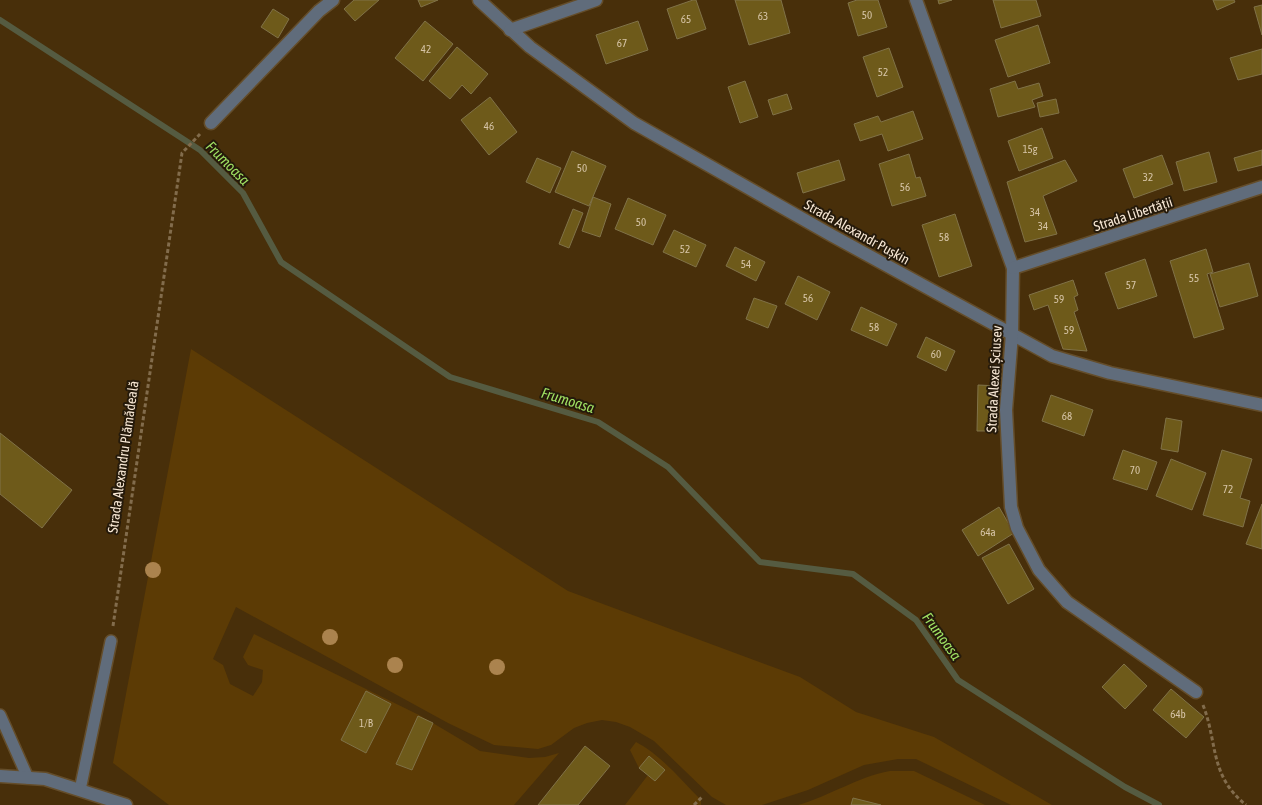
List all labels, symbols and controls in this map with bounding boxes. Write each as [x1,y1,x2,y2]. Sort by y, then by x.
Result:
house number: 50 [862,9,872,21]
house number: 63 [758,10,768,22]
house number: 65 [681,13,691,25]
house number: 67 [617,37,627,49]
house number: 42 [421,43,431,55]
house number: 52 [878,66,888,78]
house number: 46 [484,120,494,132]
water label: Frumoasa [203,138,253,188]
house number: 15g [1022,143,1038,155]
house number: 50 [577,162,587,174]
house number: 32 [1143,171,1153,183]
house number: 56 [900,181,910,193]
street label: Strada Libertății [1092,194,1174,234]
street label: Strada Alexandr Pușkin [802,196,912,268]
house number: 34 [1030,206,1040,218]
house number: 50 [636,216,646,228]
house number: 34 [1038,220,1048,232]
house number: 58 [939,231,949,243]
house number: 52 [680,243,690,255]
house number: 54 [741,258,751,270]
house number: 55 [1189,272,1199,284]
house number: 57 [1126,279,1136,291]
house number: 56 [803,292,813,304]
house number: 59 [1054,293,1064,305]
house number: 58 [869,321,879,333]
house number: 59 [1064,324,1074,336]
street label: Strada Alexei Șciusev [983,325,1005,433]
house number: 60 [931,348,941,360]
street label: Strada Alexandru Plămădeală [104,380,142,534]
water label: Frumoasa [539,384,597,416]
house number: 68 [1062,410,1072,422]
house number: 70 [1130,464,1140,476]
house number: 72 [1223,483,1233,495]
house number: 64a [980,526,996,538]
water label: Frumoasa [919,609,965,663]
house number: 64b [1170,708,1186,720]
house number: 1/B [359,717,374,729]

